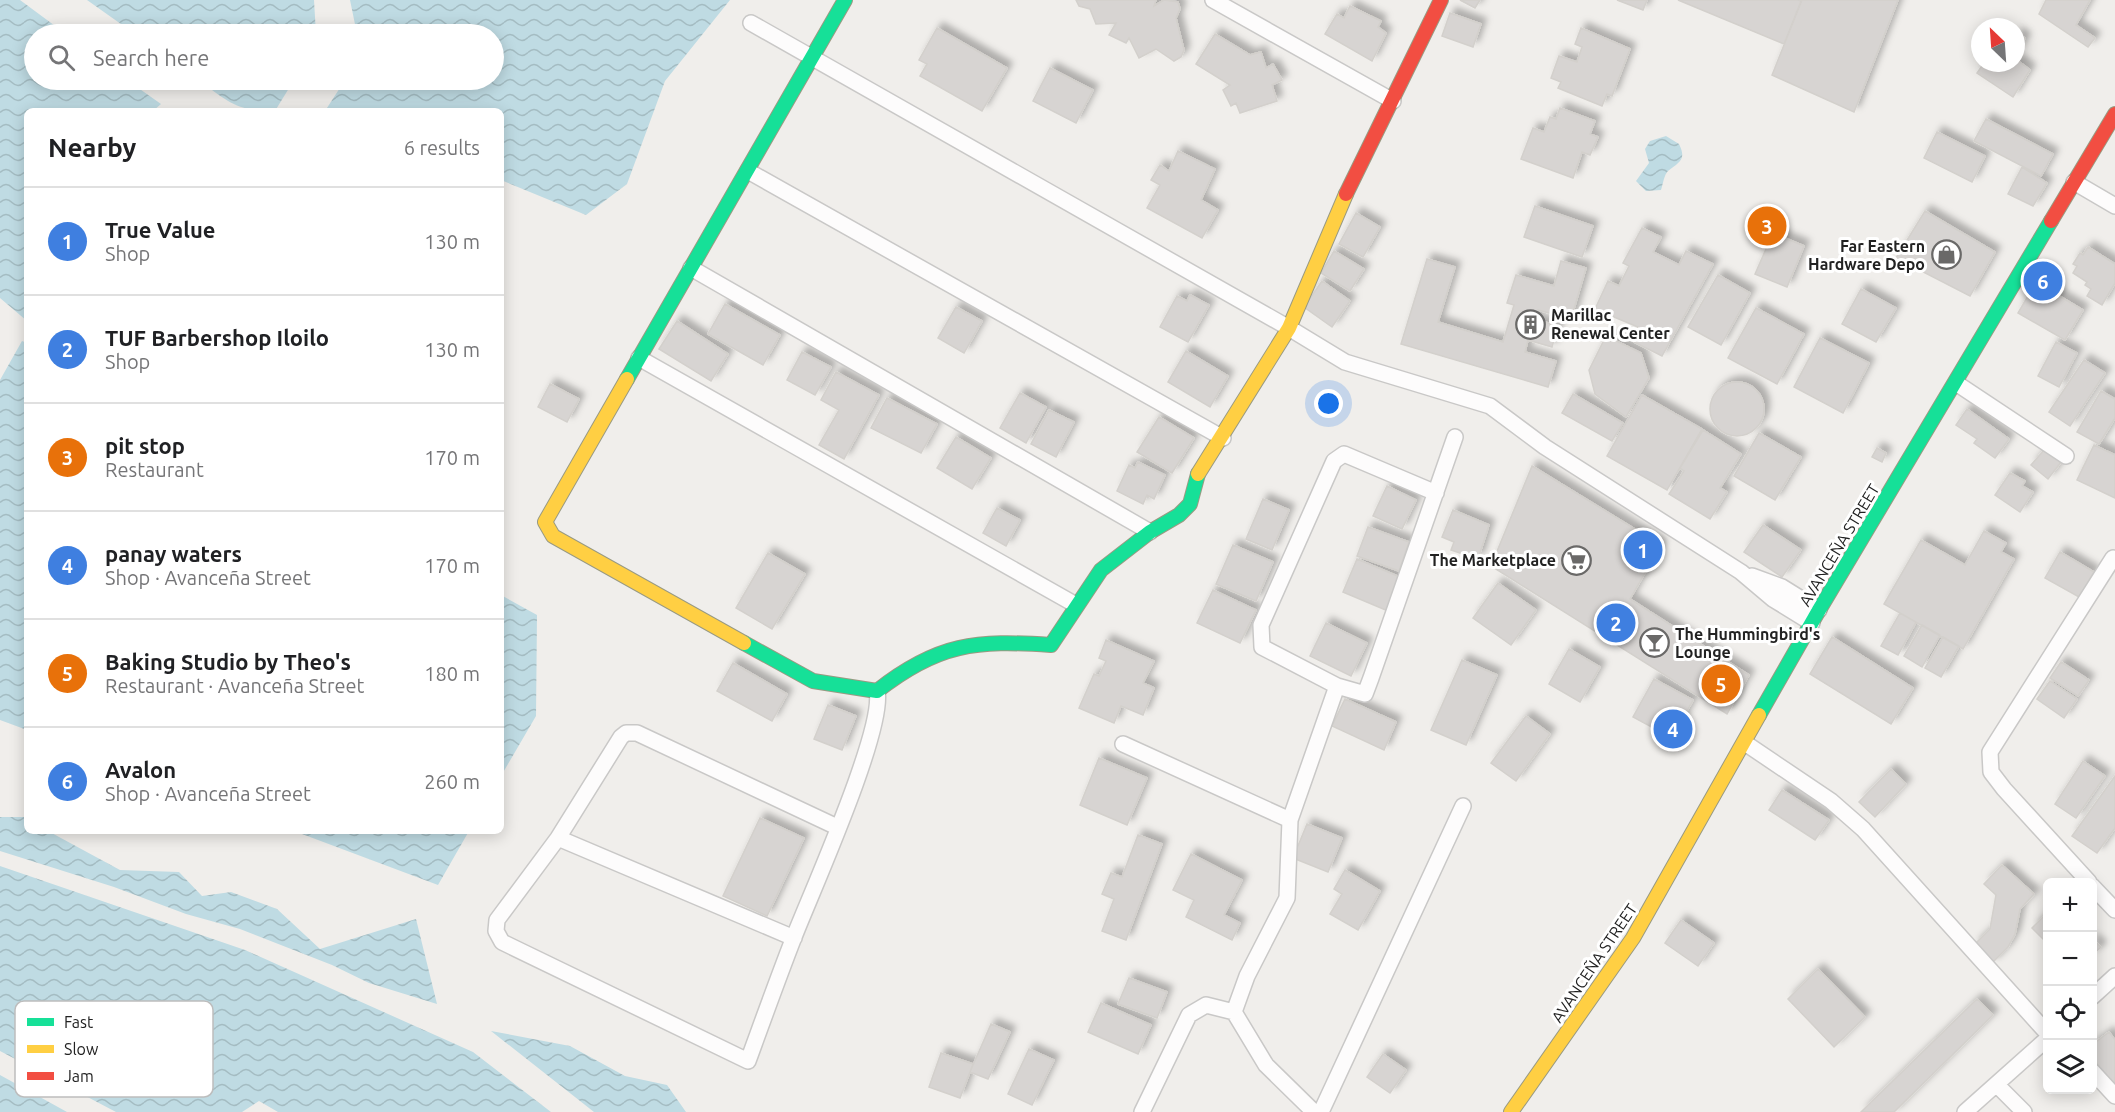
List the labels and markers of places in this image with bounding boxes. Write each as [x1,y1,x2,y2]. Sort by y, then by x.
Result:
pin: 3 [1748,204,1786,248]
place label: Far Eastern Hardware Depo [1808,237,1925,273]
shop icon: Far Eastern Hardware Depo [1930,239,1962,271]
pin: 6 [2024,258,2062,304]
place label: Marillac Renewal Center [1551,306,1670,342]
building icon: Marillac Renewal Center [1514,308,1546,340]
pin: 1 [1624,528,1662,572]
supermarket icon: The Marketplace [1561,544,1593,576]
place label: The Marketplace [1430,551,1556,569]
pin: 2 [1596,600,1636,646]
place label: The Hummingbird's Lounge [1675,625,1820,661]
bar icon: The Hummingbird's Lounge [1638,627,1670,659]
pin: 5 [1702,662,1740,706]
pin: 4 [1654,706,1692,752]

